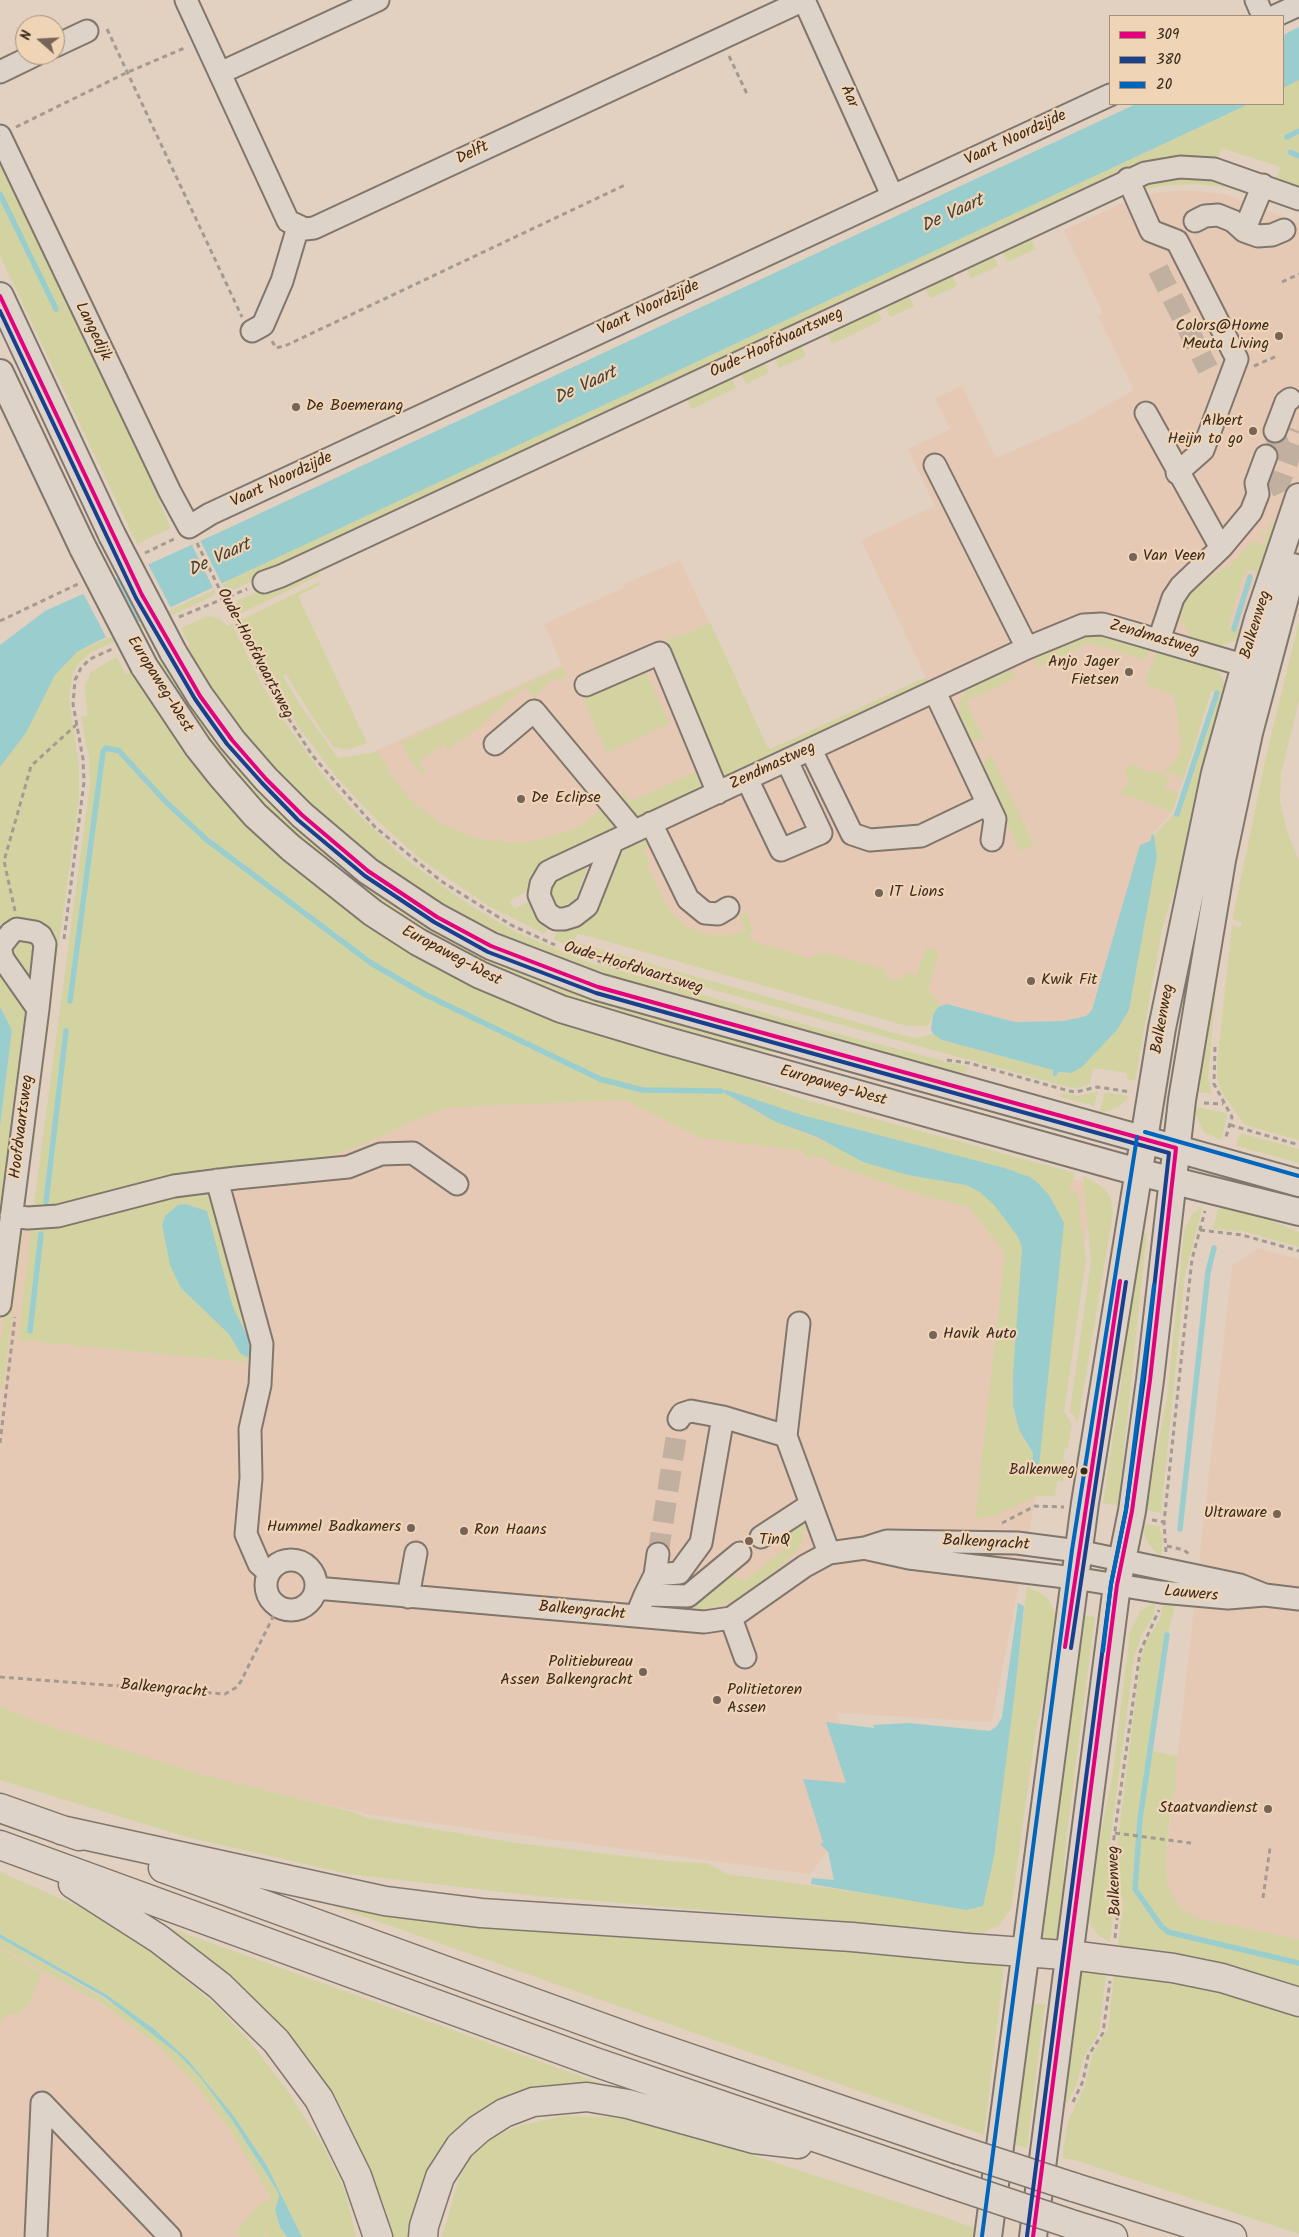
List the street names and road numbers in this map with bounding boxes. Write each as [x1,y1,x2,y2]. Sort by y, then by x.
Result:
street label: Aar [835,83,861,111]
street label: Vaart Noordzijde [962,107,1070,171]
street label: Delft [454,138,492,170]
street label: Vaart Noordzijde [595,277,703,341]
street label: Langedijk [70,300,114,364]
street label: Oude-Hoofdvaartsweg [707,305,847,383]
street label: Vaart Noordzijde [228,449,336,513]
street label: Oude-Hoofdvaartsweg [212,586,296,722]
street label: Balkenweg [1238,589,1276,661]
street label: Zendmastweg [1107,617,1201,661]
street label: Europaweg-West [122,633,196,737]
street label: Zendmastweg [727,739,819,795]
street label: Europaweg-West [398,923,504,991]
street label: Oude-Hoofdvaartsweg [561,939,705,999]
street label: Balkenweg [1148,983,1180,1055]
street label: Europaweg-West [777,1063,889,1111]
street label: Hoofdvaartsweg [7,1074,39,1180]
street label: Balkengracht [942,1532,1030,1556]
street label: Lauwers [1163,1583,1219,1607]
street label: Balkengracht [538,1599,626,1625]
street label: Balkengracht [120,1677,208,1703]
street label: Balkenweg [1105,1845,1127,1917]

